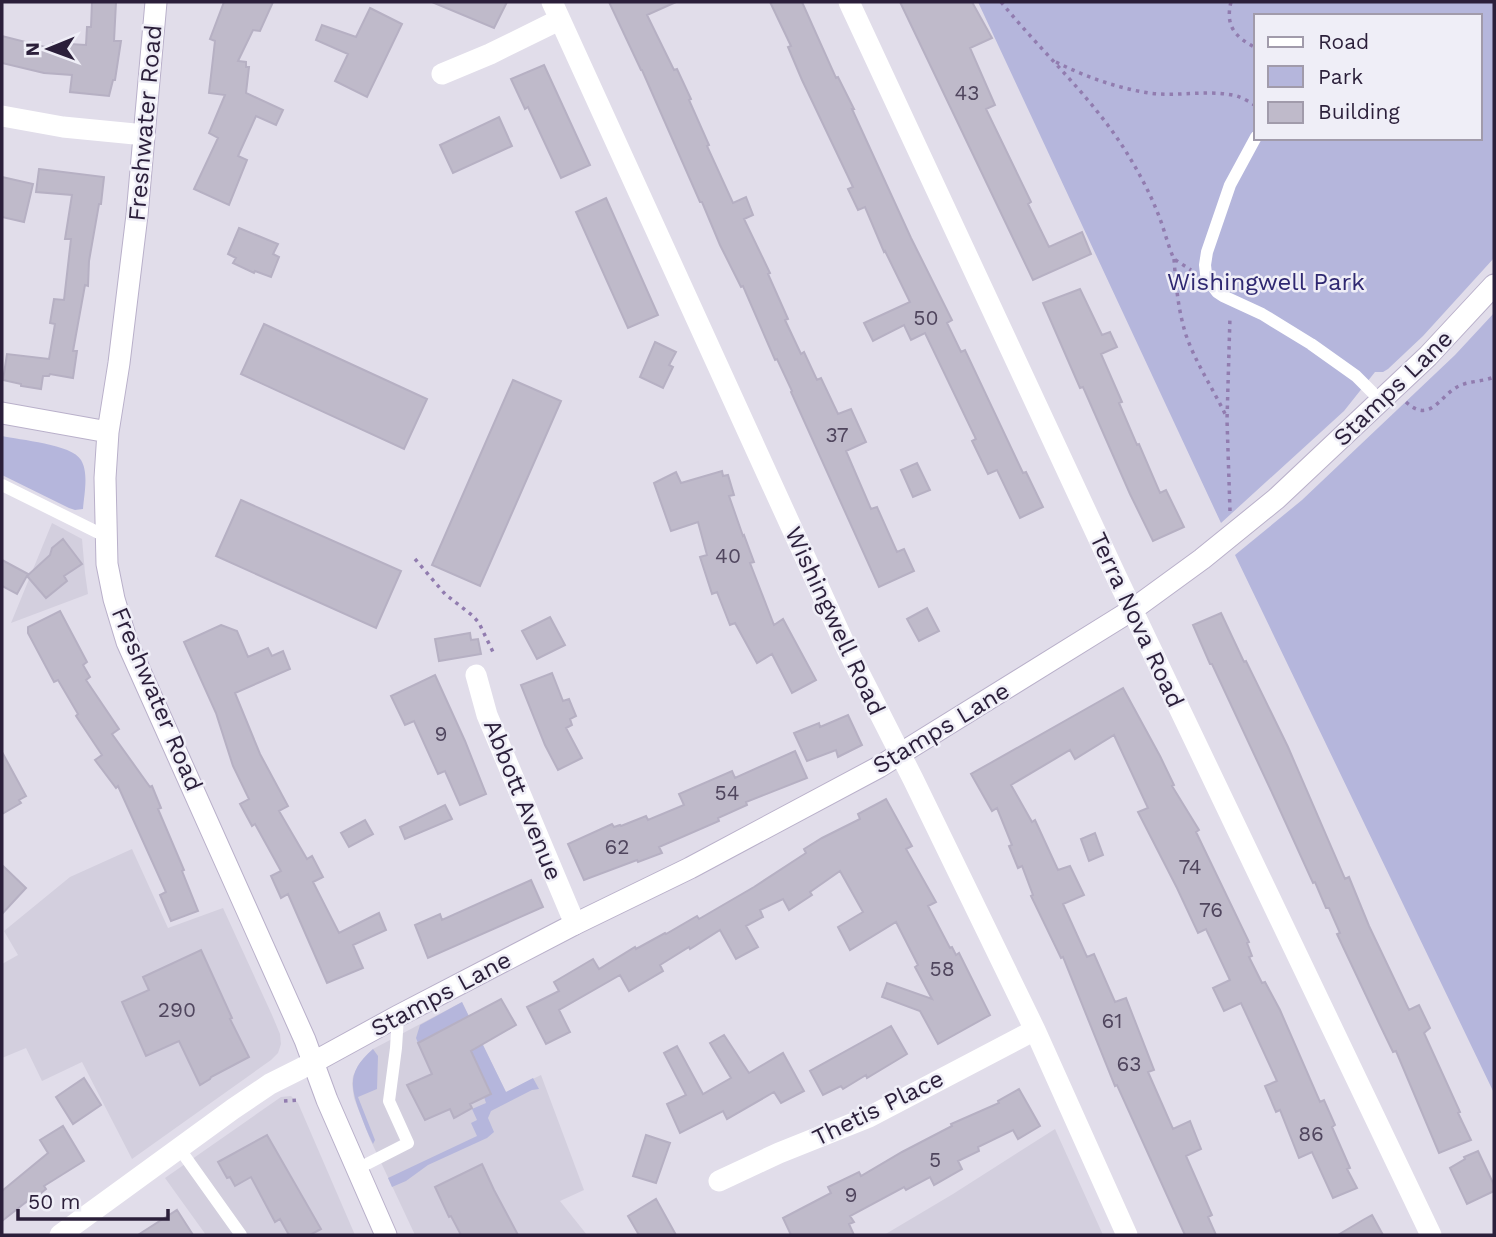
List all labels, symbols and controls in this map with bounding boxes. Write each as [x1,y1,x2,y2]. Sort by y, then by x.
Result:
north arrow [14,14,84,84]
legend [1254,14,1482,140]
street label: Freshwater Road [122,24,168,222]
text: Road [1318,29,1369,54]
text: N [21,42,44,57]
text: Park [1318,64,1363,89]
house number: 43 [954,80,980,105]
text: Building [1318,99,1400,124]
park label: Wishingwell Park [1167,268,1365,296]
house number: 50 [913,305,939,330]
street label: Stamps Lane [1328,324,1458,452]
house number: 37 [825,422,849,447]
street label: Wishingwell Road [779,522,891,720]
street label: Terra Nova Road [1084,528,1190,712]
house number: 40 [715,543,741,568]
street label: Freshwater Road [106,603,208,795]
street label: Stamps Lane [868,676,1014,780]
street label: Abbott Avenue [478,716,568,884]
house number: 9 [435,721,447,746]
house number: 54 [714,780,740,805]
house number: 62 [604,834,630,859]
house number: 74 [1178,854,1202,879]
house number: 76 [1199,897,1223,922]
street label: Stamps Lane [366,945,516,1043]
house number: 58 [929,956,955,981]
house number: 290 [158,997,196,1022]
house number: 61 [1102,1008,1122,1033]
house number: 63 [1116,1051,1142,1076]
street label: Thetis Place [808,1064,948,1152]
house number: 86 [1298,1121,1324,1146]
house number: 5 [929,1147,941,1172]
scale bar [18,1178,168,1222]
house number: 9 [845,1182,857,1207]
text: 50 m [28,1189,80,1214]

